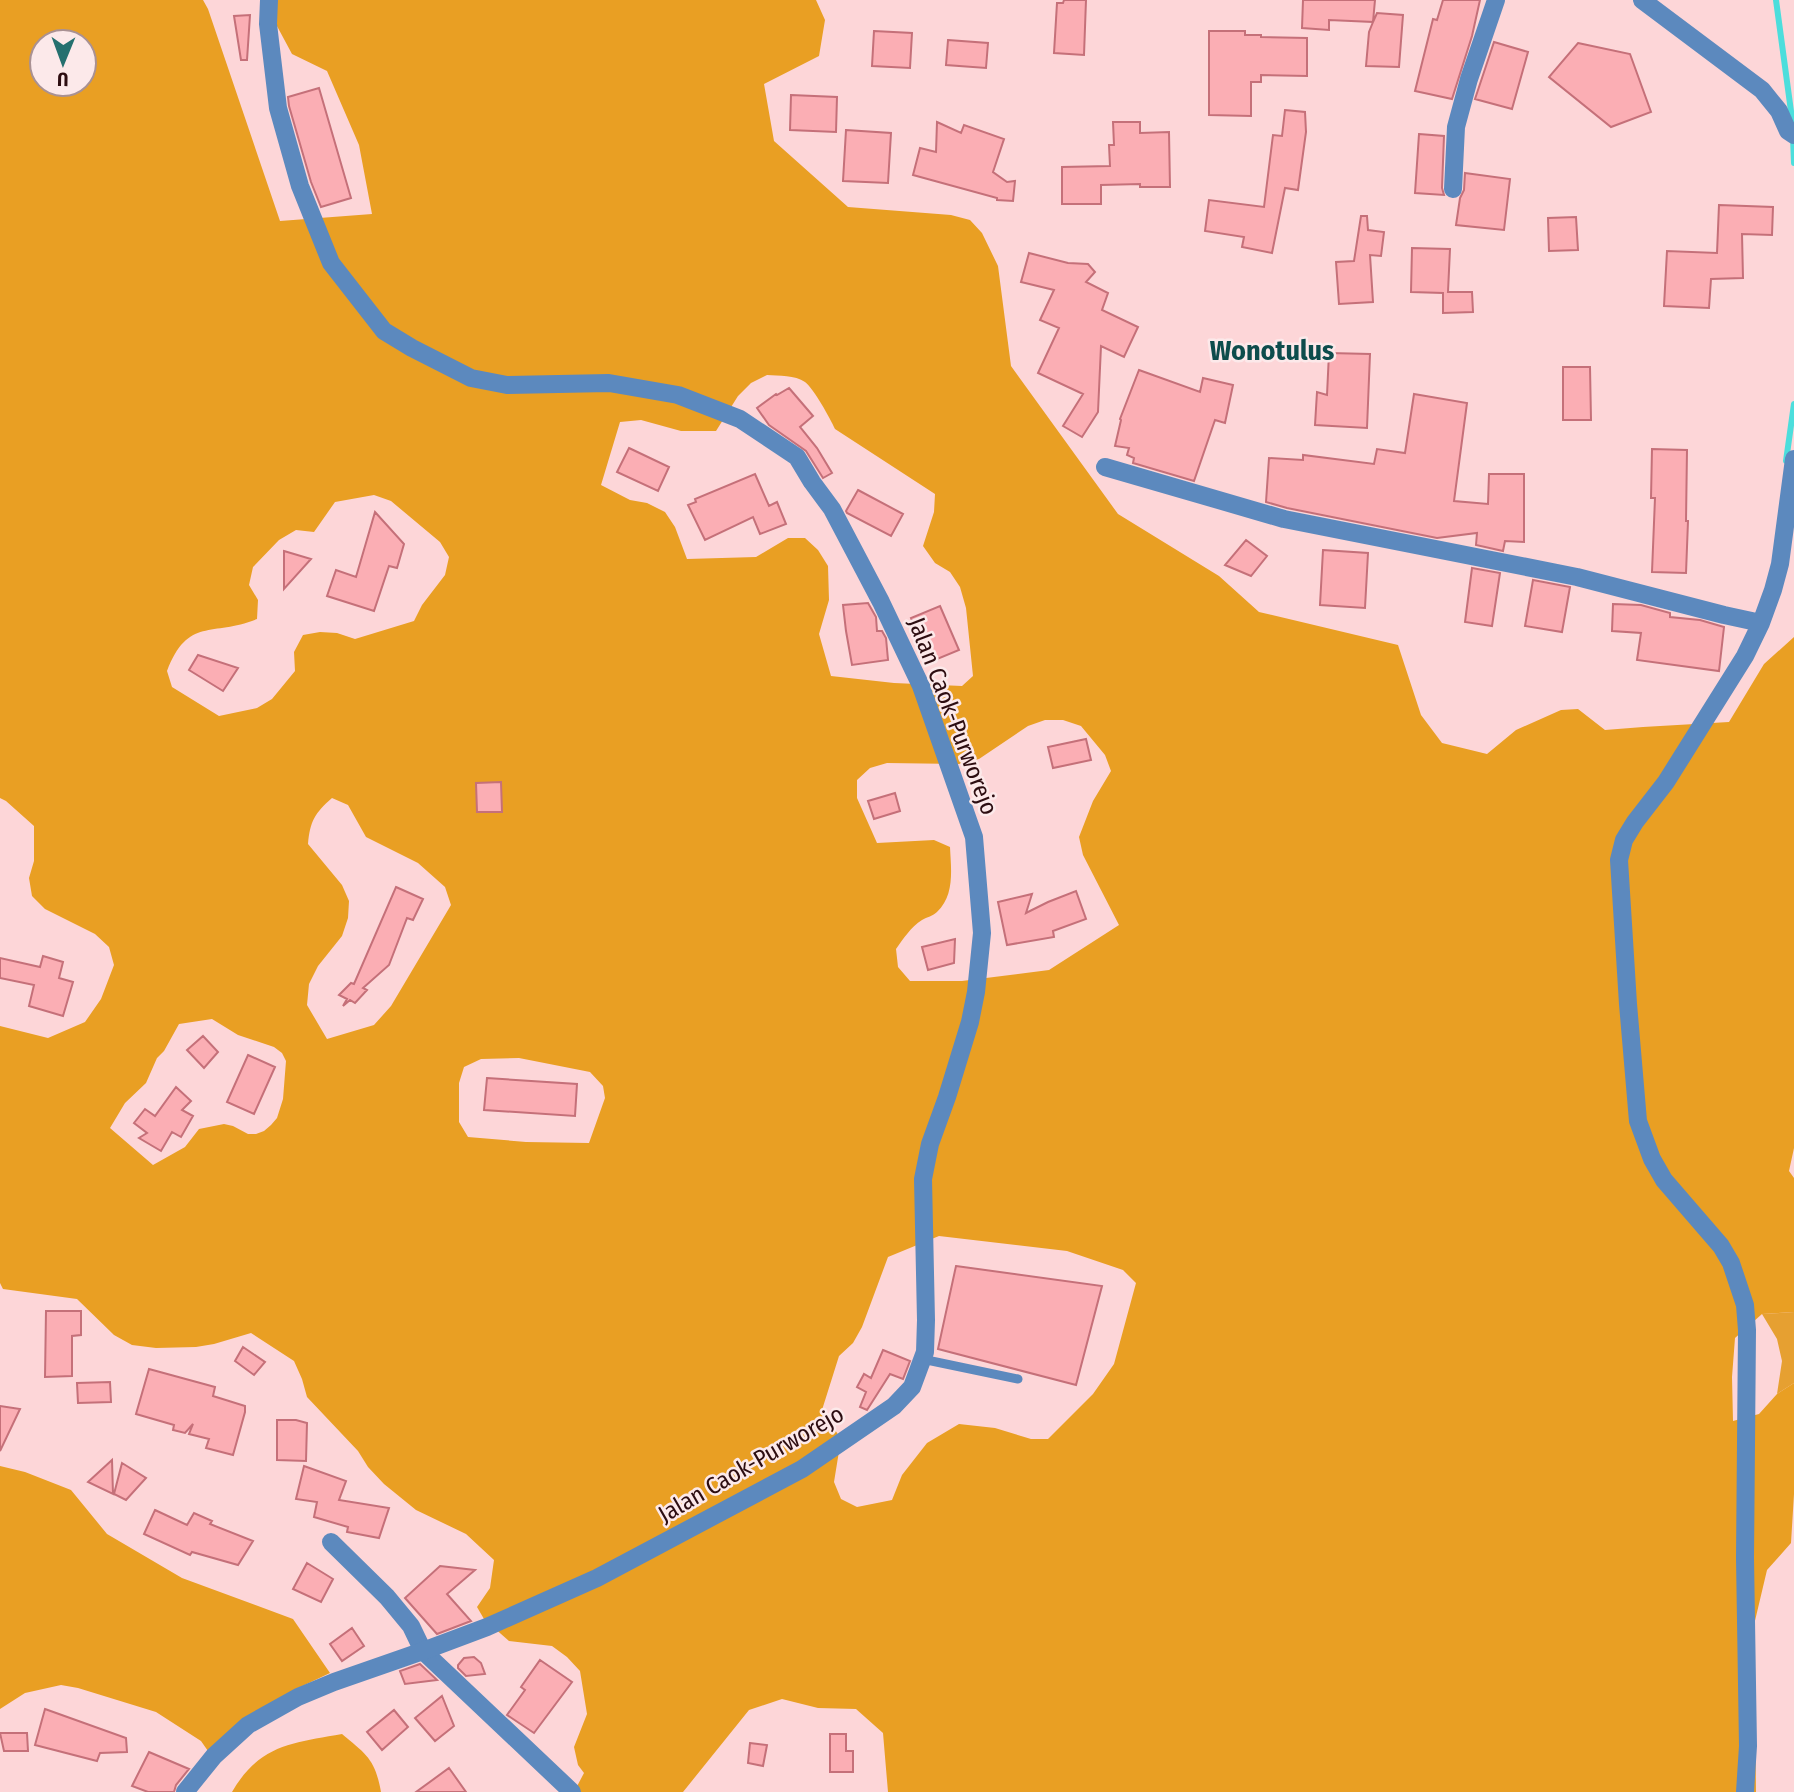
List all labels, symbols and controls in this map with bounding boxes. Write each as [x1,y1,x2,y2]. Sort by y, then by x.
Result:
north arrow [28,28,98,98]
text: U [57,68,68,91]
district label: Wonotulus [1210,334,1334,367]
street label: Jalan Caok-Purworejo [902,613,1004,819]
street label: Jalan Caok-Purworejo [653,1400,849,1528]

